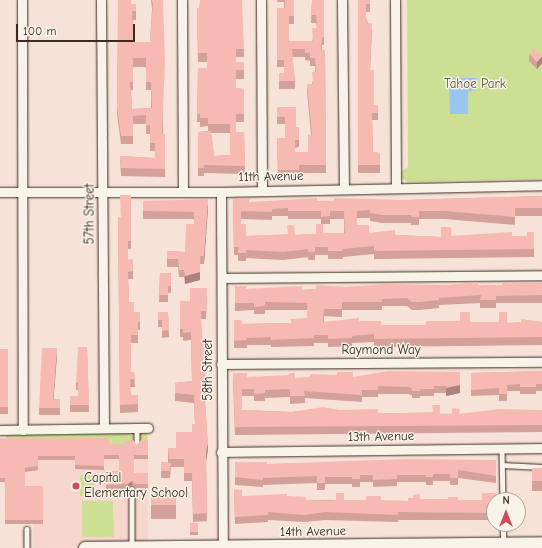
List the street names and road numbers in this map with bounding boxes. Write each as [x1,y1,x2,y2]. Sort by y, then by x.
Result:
street label: 11th Avenue [238,169,304,185]
street label: 57th Street [82,184,98,244]
street label: 58th Street [200,339,216,401]
street label: Raymond Way [341,342,421,358]
street label: 13th Avenue [348,429,414,445]
street label: 14th Avenue [280,524,346,540]

